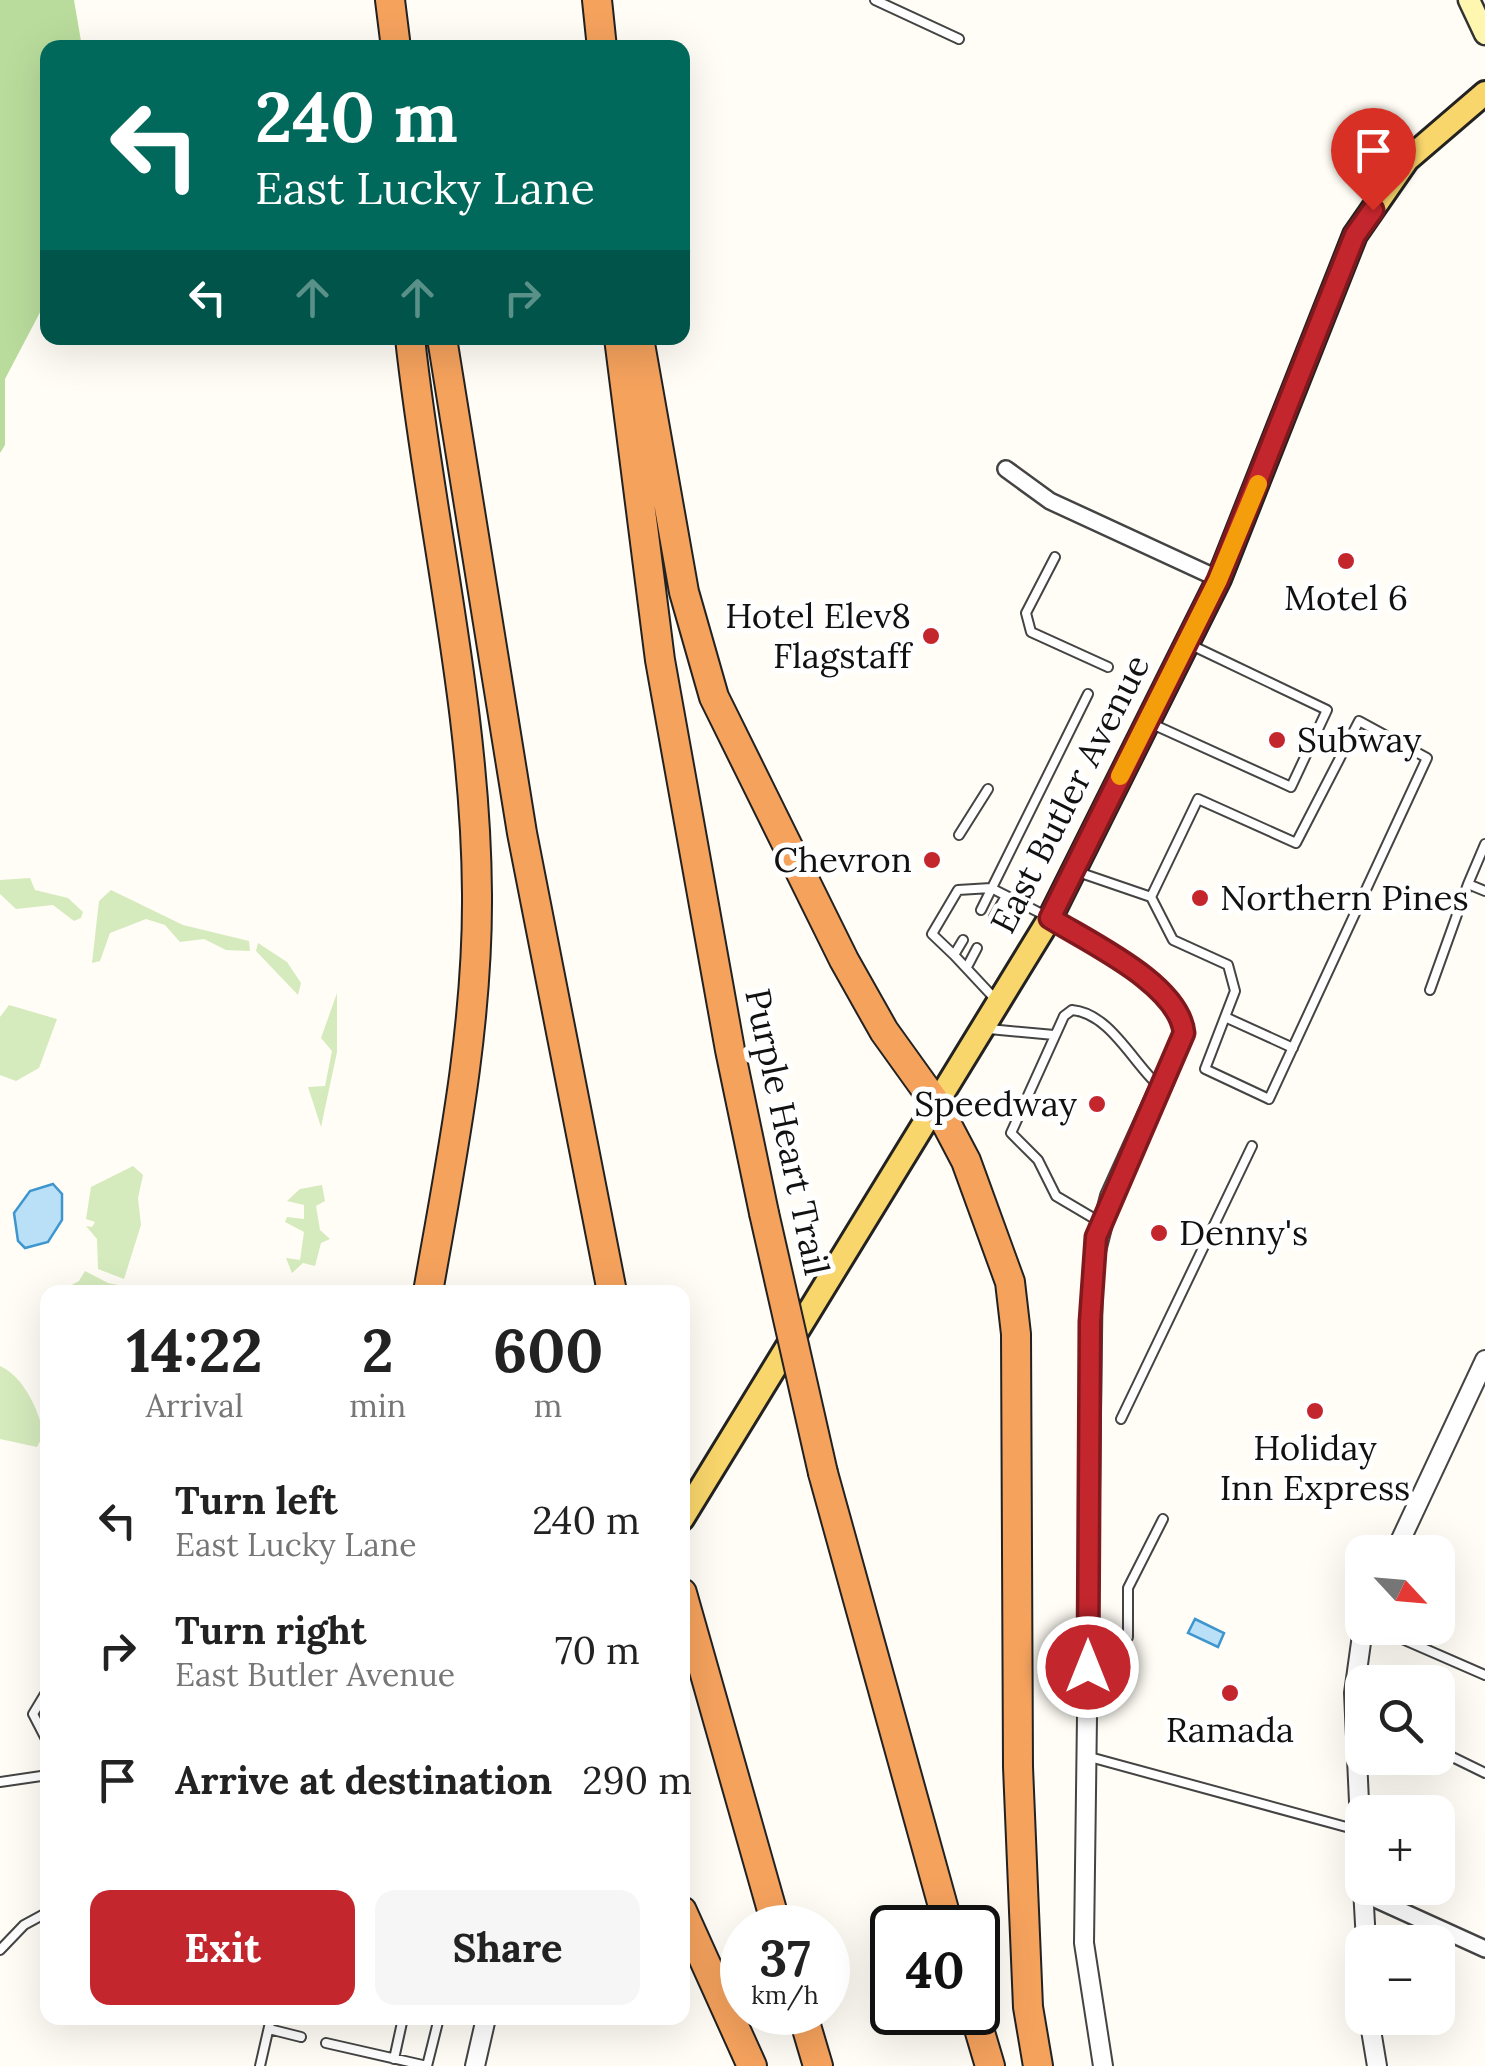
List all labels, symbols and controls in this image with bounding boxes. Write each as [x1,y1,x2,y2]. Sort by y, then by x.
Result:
text: 240 m [255,72,458,161]
icon: left [90,80,220,210]
pin [1331,108,1416,211]
icon: arrive [1346,123,1401,178]
text: East Lucky Lane [255,159,595,216]
icon: left [180,270,235,325]
icon: ahead [285,270,340,325]
icon: ahead [390,270,445,325]
icon: right [495,270,550,325]
marker: Motel 6 [1335,550,1357,572]
place label: Motel 6 [1284,575,1408,620]
place label: Hotel Elev8 Flagstaff [725,593,913,678]
marker: Hotel Elev8 Flagstaff [920,625,942,647]
street label: East Butler Avenue [980,647,1159,940]
place label: Subway [1297,717,1422,762]
marker: Subway [1266,729,1288,751]
place label: Chevron [773,837,912,882]
marker: Chevron [921,849,943,871]
place label: Northern Pines [1220,875,1469,920]
marker: Northern Pines [1189,887,1211,909]
street label: Purple Heart Trail [735,985,840,1279]
place label: Speedway [914,1081,1078,1126]
marker: Speedway [1086,1093,1108,1115]
place label: Denny's [1179,1210,1308,1255]
marker: Denny's [1148,1222,1170,1244]
text: 14:22 [127,1312,263,1388]
text: 2 [362,1312,394,1388]
text: 600 [493,1312,604,1388]
text: Arrival [146,1385,243,1426]
text: min [349,1385,406,1426]
text: m [534,1385,562,1426]
marker: Holiday Inn Express [1304,1400,1326,1422]
place label: Holiday Inn Express [1220,1425,1410,1510]
text: Turn left [175,1476,338,1524]
icon: left [90,1493,145,1548]
text: 240 m [532,1496,640,1544]
text: East Lucky Lane [175,1524,417,1565]
north arrow [1345,1535,1455,1645]
map controls [1345,1535,1455,2035]
text: Turn right [175,1606,366,1654]
position arrow [1036,1615,1140,1719]
icon: right [90,1623,145,1678]
text: 70 m [555,1626,640,1674]
text: East Butler Avenue [175,1654,455,1695]
button: search [1345,1665,1455,1775]
marker: Ramada [1219,1682,1241,1704]
place label: Ramada [1166,1707,1294,1752]
icon: arrive [90,1753,145,1808]
text: Arrive at destination [175,1756,552,1804]
text: 290 m [582,1756,692,1804]
button: + [1345,1795,1455,1905]
button: Exit [90,1890,355,2005]
button: Share [375,1890,640,2005]
speed limit sign: 40 [870,1905,1000,2035]
button: − [1345,1925,1455,2035]
text: 37 [759,1926,811,1990]
text: km/h [751,1979,819,2011]

